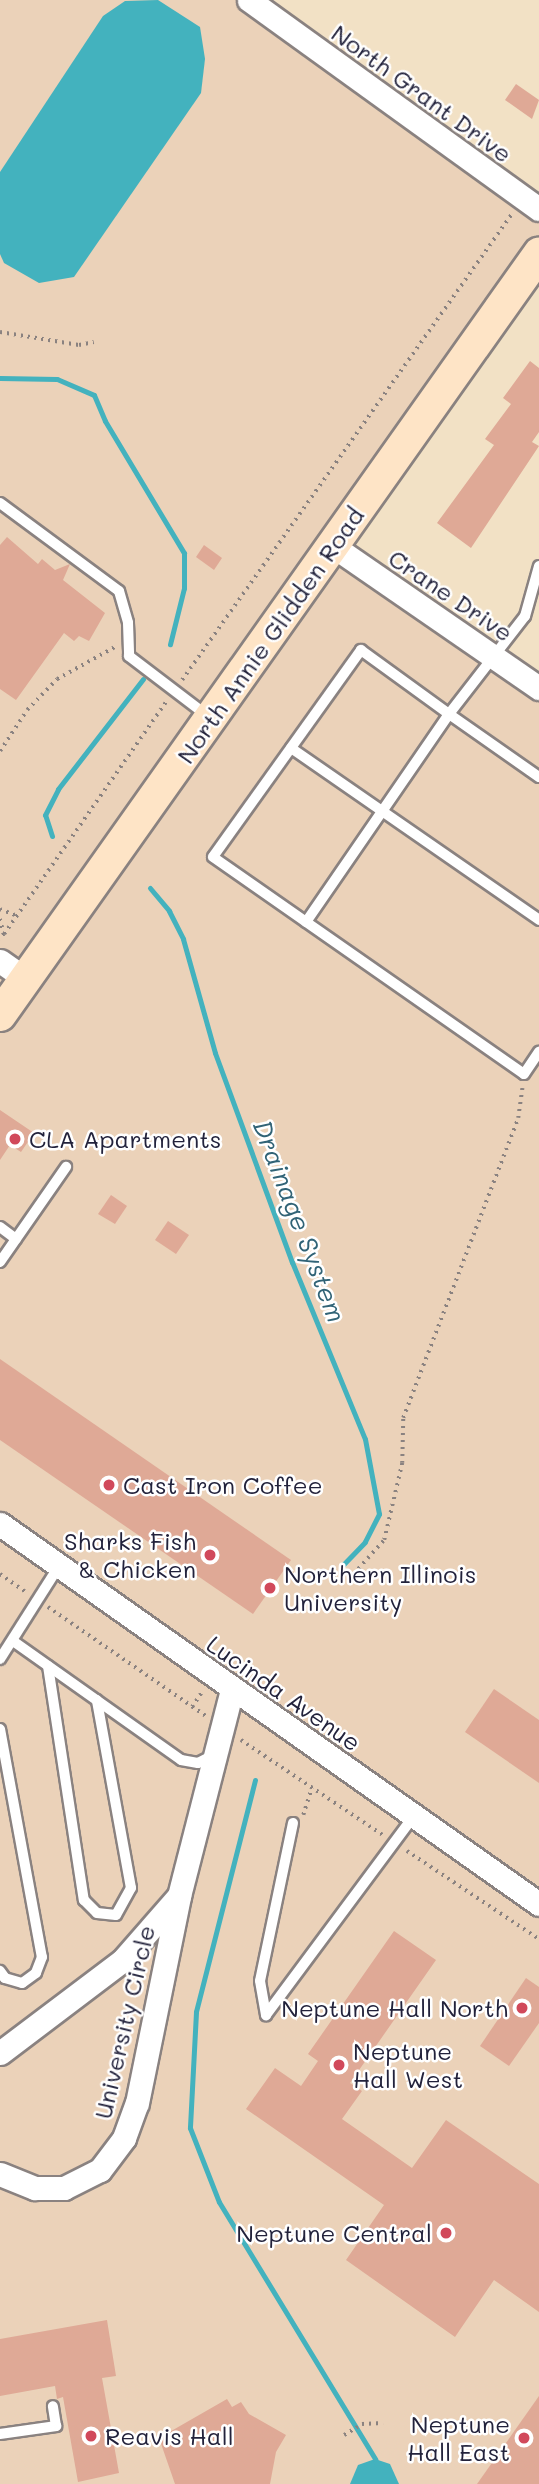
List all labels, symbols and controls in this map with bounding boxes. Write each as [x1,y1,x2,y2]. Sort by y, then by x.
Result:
street label: North Grant Drive [326,18,518,168]
street label: North Annie Glidden Road [170,501,370,769]
street label: Crane Drive [384,543,518,647]
water label: Drainage System [246,1115,352,1327]
place label: CLA Apartments [29,1125,222,1153]
marker: CLA Apartments [7,1131,23,1147]
place label: Cast Iron Coffee [123,1471,323,1499]
marker: Cast Iron Coffee [101,1477,117,1493]
place label: Sharks Fish & Chicken [64,1527,196,1583]
marker: Sharks Fish & Chicken [202,1547,218,1563]
place label: Northern Illinois University [284,1560,476,1616]
marker: Northern Illinois University [262,1580,278,1596]
street label: Lucinda Avenue [201,1629,367,1757]
street label: University Circle [88,1923,160,2121]
place label: Neptune Hall North [281,1994,508,2022]
marker: Neptune Hall North [514,2000,530,2016]
place label: Neptune Hall West [353,2037,463,2093]
marker: Neptune Hall West [331,2057,347,2073]
place label: Neptune Central [236,2219,432,2247]
marker: Neptune Central [438,2225,454,2241]
place label: Neptune Hall East [407,2410,510,2466]
place label: Reavis Hall [105,2422,234,2450]
marker: Reavis Hall [83,2428,99,2444]
marker: Neptune Hall East [516,2430,532,2446]

